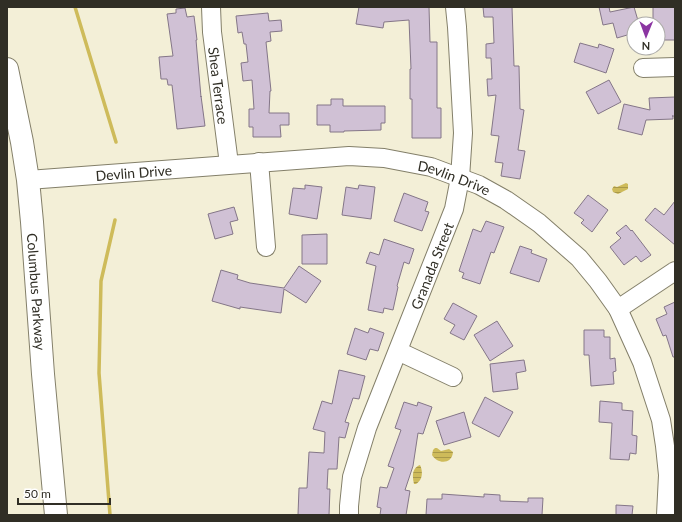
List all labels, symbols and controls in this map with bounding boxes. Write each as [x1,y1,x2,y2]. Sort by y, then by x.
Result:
north arrow [626,16,666,56]
text: N [641,40,650,53]
street label: Shea Terrace [205,46,232,125]
street label: Devlin Drive [417,156,494,198]
street label: Devlin Drive [95,161,173,183]
street label: Granada Street [407,220,456,312]
street label: Columbus Parkway [24,232,50,352]
scale bar [18,480,110,506]
text: 50 m [24,486,51,501]

